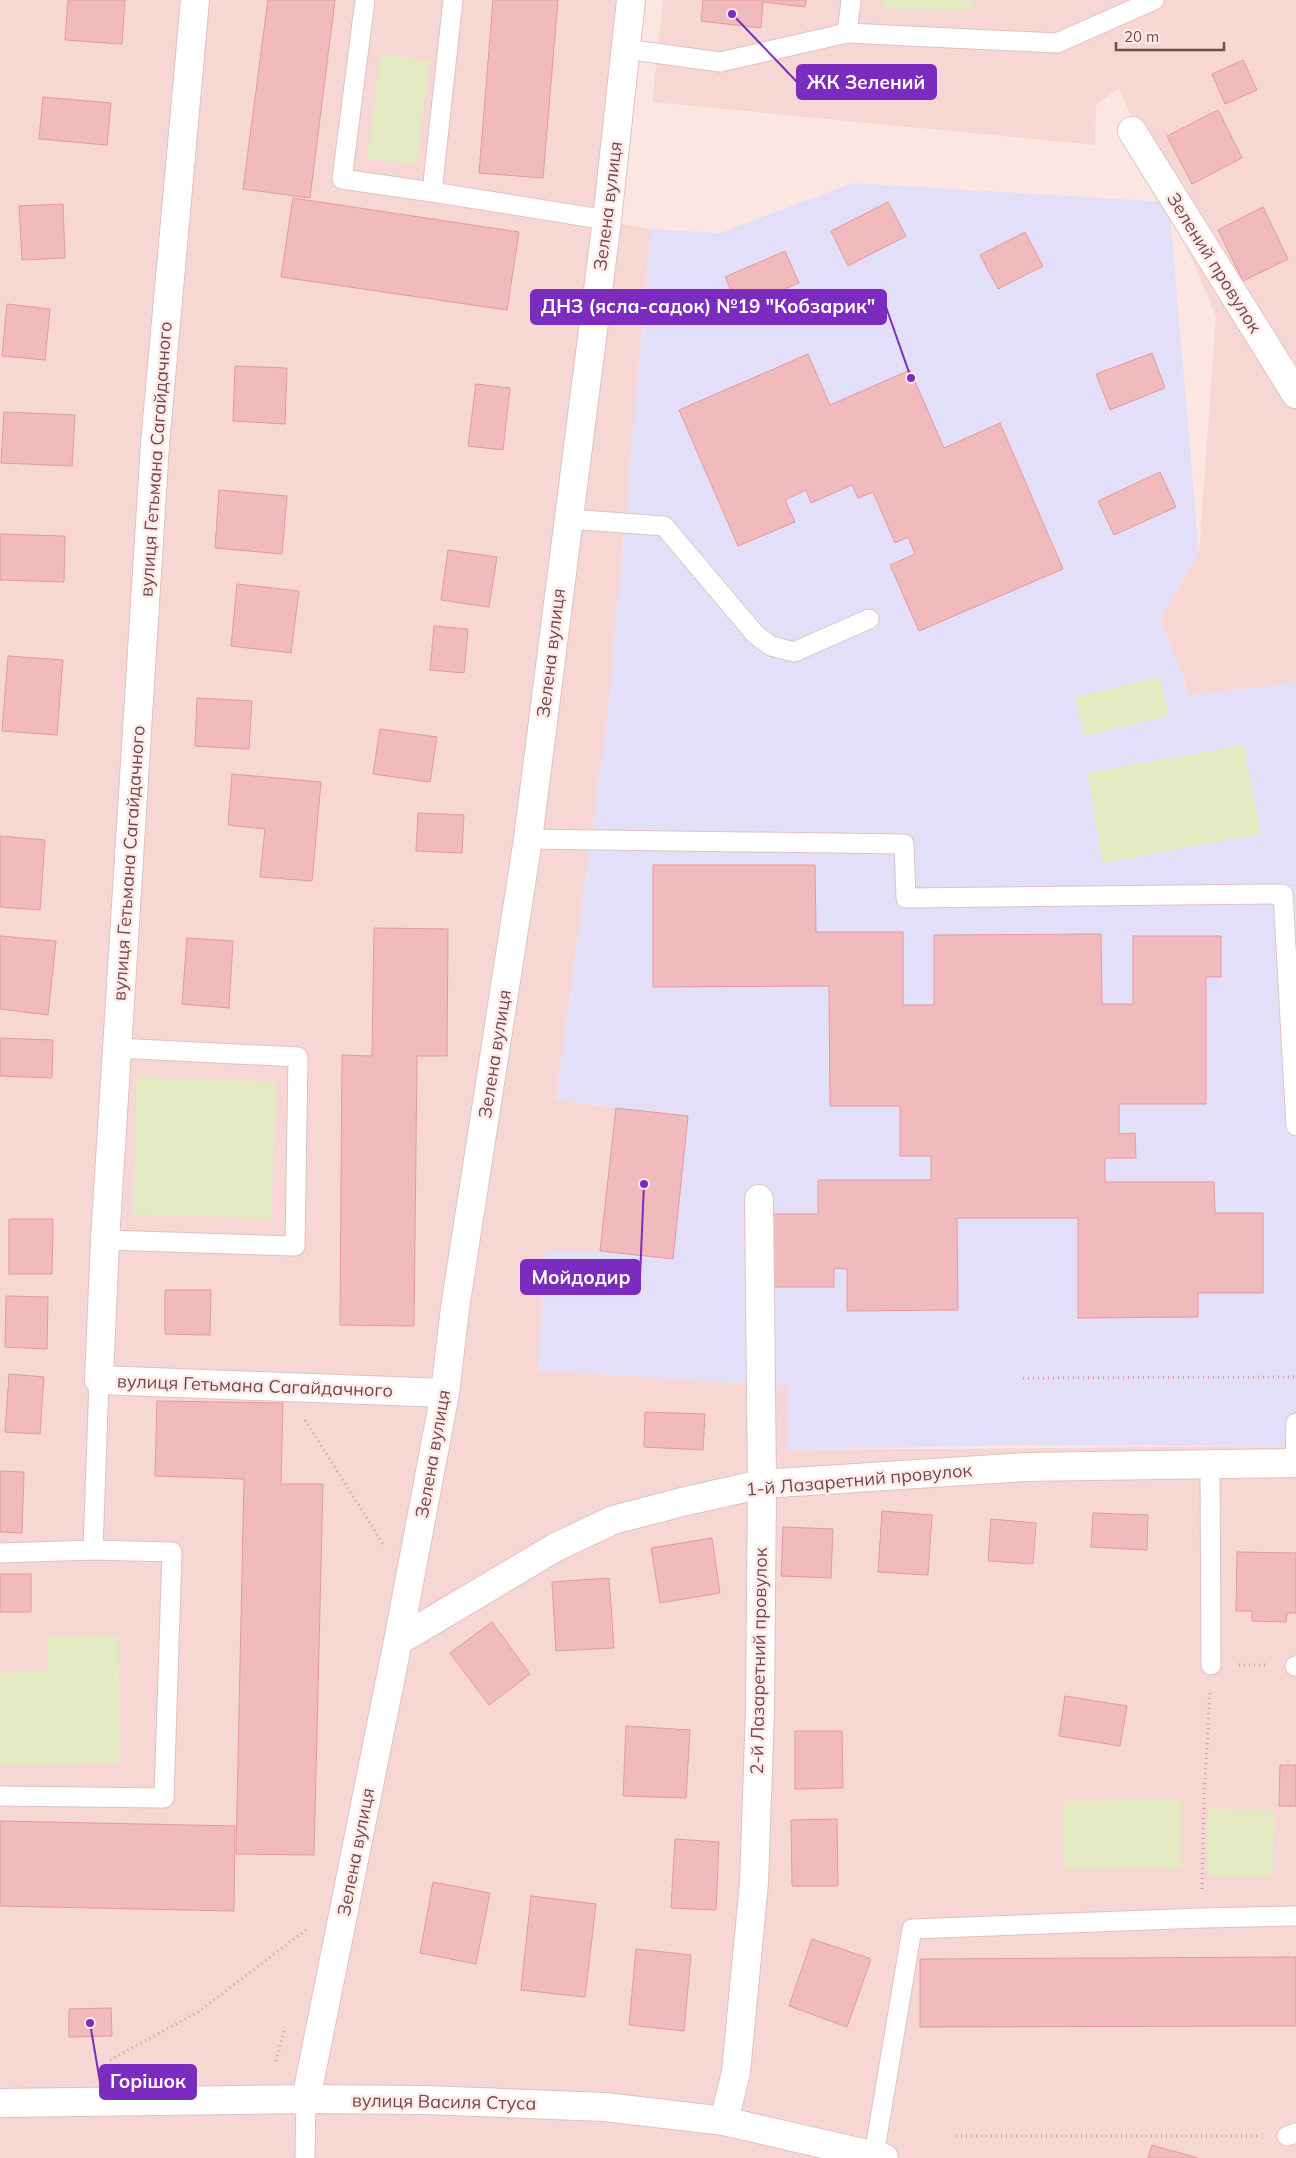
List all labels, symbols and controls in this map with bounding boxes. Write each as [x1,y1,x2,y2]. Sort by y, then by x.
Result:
scale bar [1116,20,1224,52]
text: 20 m [1124,27,1159,46]
callout: ЖК Зелений [797,65,936,99]
text: ЖК Зелений [807,70,925,94]
street label: Зелена вулиця [588,140,627,272]
street label: Зелений провулок [1162,188,1267,337]
callout: ДНЗ (ясла-садок) №19 "Кобзарик" [531,290,886,324]
text: ДНЗ (ясла-садок) №19 "Кобзарик" [541,294,875,318]
street label: вулиця Гетьмана Сагайдачного [134,320,177,597]
street label: Зелена вулиця [531,587,570,719]
street label: вулиця Гетьмана Сагайдачного [107,724,150,1001]
street label: Зелена вулиця [473,988,516,1120]
callout: Мойдодир [521,1260,640,1294]
text: Мойдодир [531,1265,631,1289]
street label: вулиця Гетьмана Сагайдачного [117,1369,393,1402]
street label: Зелена вулиця [410,1388,455,1520]
street label: 1-й Лазаретний провулок [745,1458,973,1501]
street label: 2-й Лазаретний провулок [745,1547,772,1775]
street label: Зелена вулиця [332,1786,379,1918]
callout: Горішок [100,2065,196,2099]
text: Горішок [110,2069,186,2093]
street label: вулиця Василя Стуса [352,2088,536,2115]

